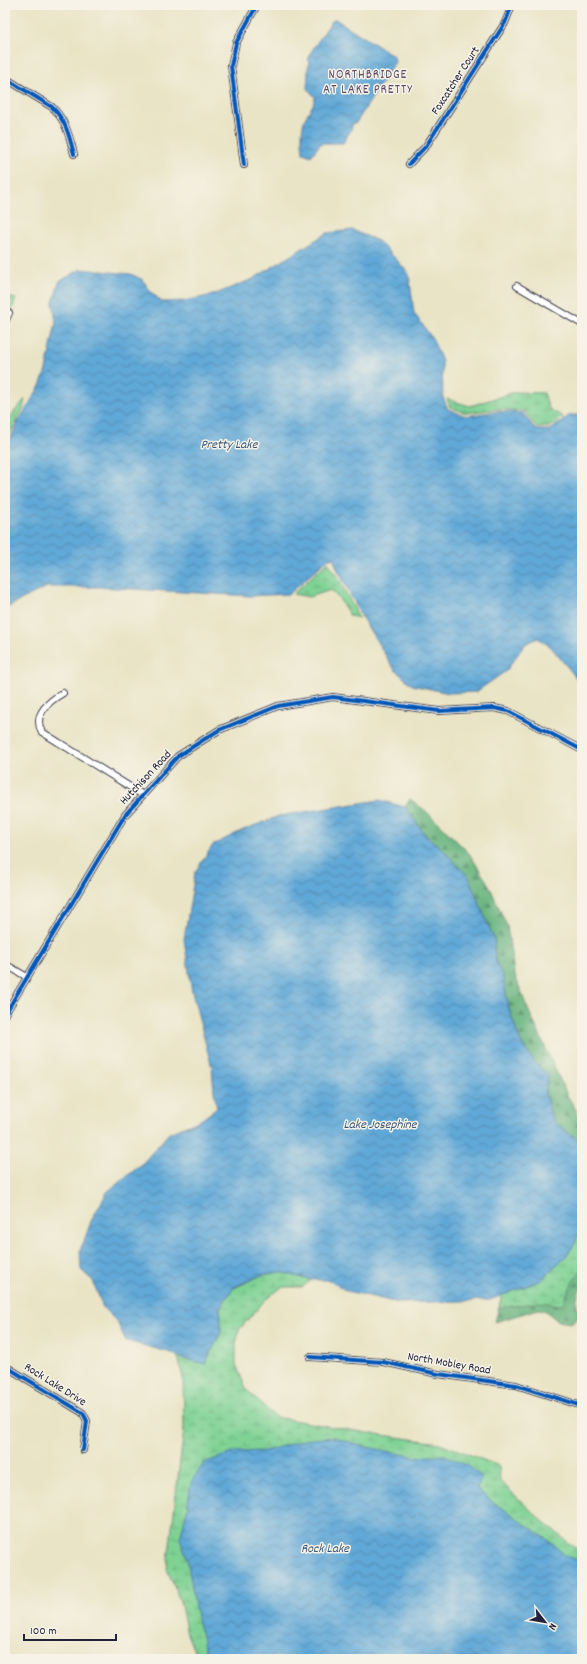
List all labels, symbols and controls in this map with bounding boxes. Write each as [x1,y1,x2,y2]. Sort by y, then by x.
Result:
street label: Foxcatcher Court [428,43,485,118]
district label: NORTHBRIDGE AT LAKE PRETTY [323,66,413,100]
water label: Pretty Lake [201,436,259,455]
street label: Hutchison Road [116,747,176,809]
water label: Lake Josephine [343,1116,418,1135]
street label: North Mobley Road [406,1348,492,1380]
street label: Rock Lake Drive [21,1359,89,1411]
water label: Rock Lake [301,1540,350,1559]
north arrow [525,1602,565,1642]
scale bar [24,1616,116,1642]
text: N [543,1620,560,1633]
text: 100 m [30,1623,57,1640]

